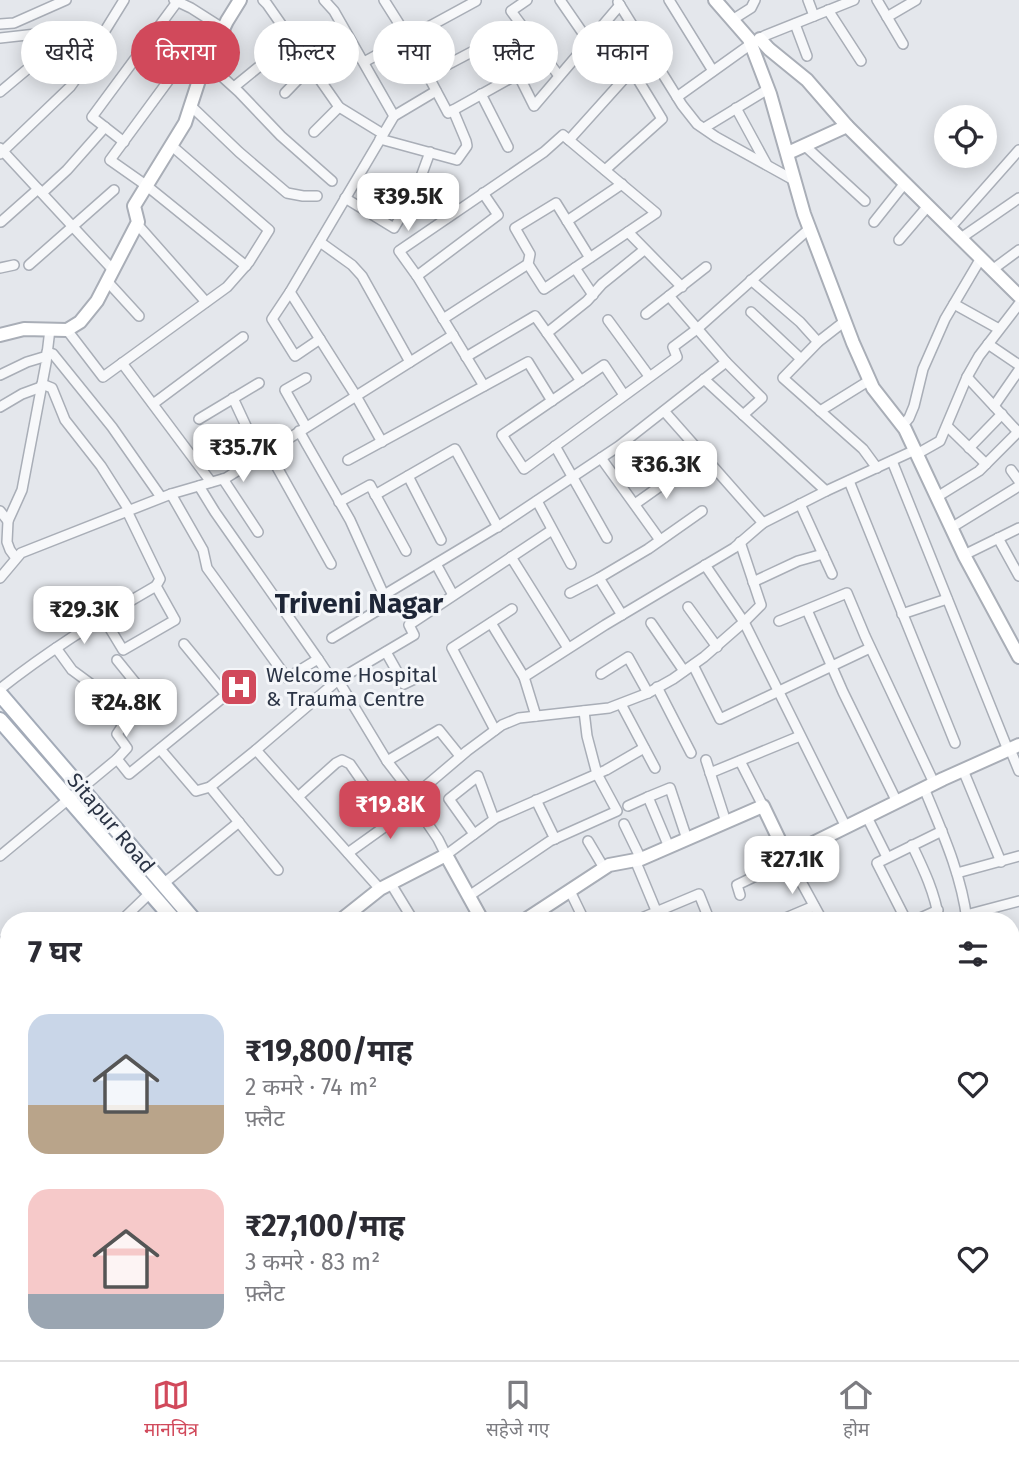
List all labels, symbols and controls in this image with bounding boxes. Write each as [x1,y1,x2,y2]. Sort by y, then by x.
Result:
chip: खरीदें [21,21,117,84]
chip: किराया [131,21,240,84]
chip: फ़िल्टर [254,21,359,84]
chip: नया [373,21,455,84]
chip: फ़्लैट [469,21,558,84]
chip: मकान [572,21,673,84]
map controls [934,105,997,168]
button: locate [934,105,997,168]
pin: ₹39.5K [351,174,465,233]
text: ₹39.5K [373,182,443,210]
pin: ₹35.7K [186,424,300,484]
text: ₹35.7K [209,433,277,461]
pin: ₹36.3K [609,442,723,501]
text: ₹36.3K [631,450,701,478]
pin: ₹29.3K [27,586,141,646]
district label: Triveni Nagar [275,587,444,620]
text: ₹29.3K [49,595,119,623]
place label: Welcome Hospital & Trauma Centre [266,662,437,712]
hospital icon: Welcome Hospital & Trauma Centre [218,666,260,708]
pin: ₹24.8K [69,680,183,739]
text: ₹24.8K [91,688,161,716]
street label: Sitapur Road [61,768,161,878]
pin: ₹19.8K [333,782,447,841]
text: ₹19.8K [355,790,425,818]
pin: ₹27.1K [735,836,849,896]
text: ₹27.1K [760,845,824,873]
text: 7 घर [28,934,82,970]
icon: filters [954,935,992,973]
text: ₹19,800/माह [245,1033,413,1069]
icon: home [84,1042,168,1126]
icon: heart [954,1065,992,1103]
text: 2 कमरे · 74 m² [245,1073,377,1101]
text: फ़्लैट [245,1104,285,1132]
text: ₹27,100/माह [245,1208,405,1244]
icon: home [84,1217,168,1301]
icon: heart [954,1240,992,1278]
text: 3 कमरे · 83 m² [245,1248,380,1276]
text: फ़्लैट [245,1279,285,1307]
tab: मानचित्र [144,1376,198,1444]
tab: सहेजे गए [486,1376,549,1444]
tab: होम [837,1376,875,1444]

